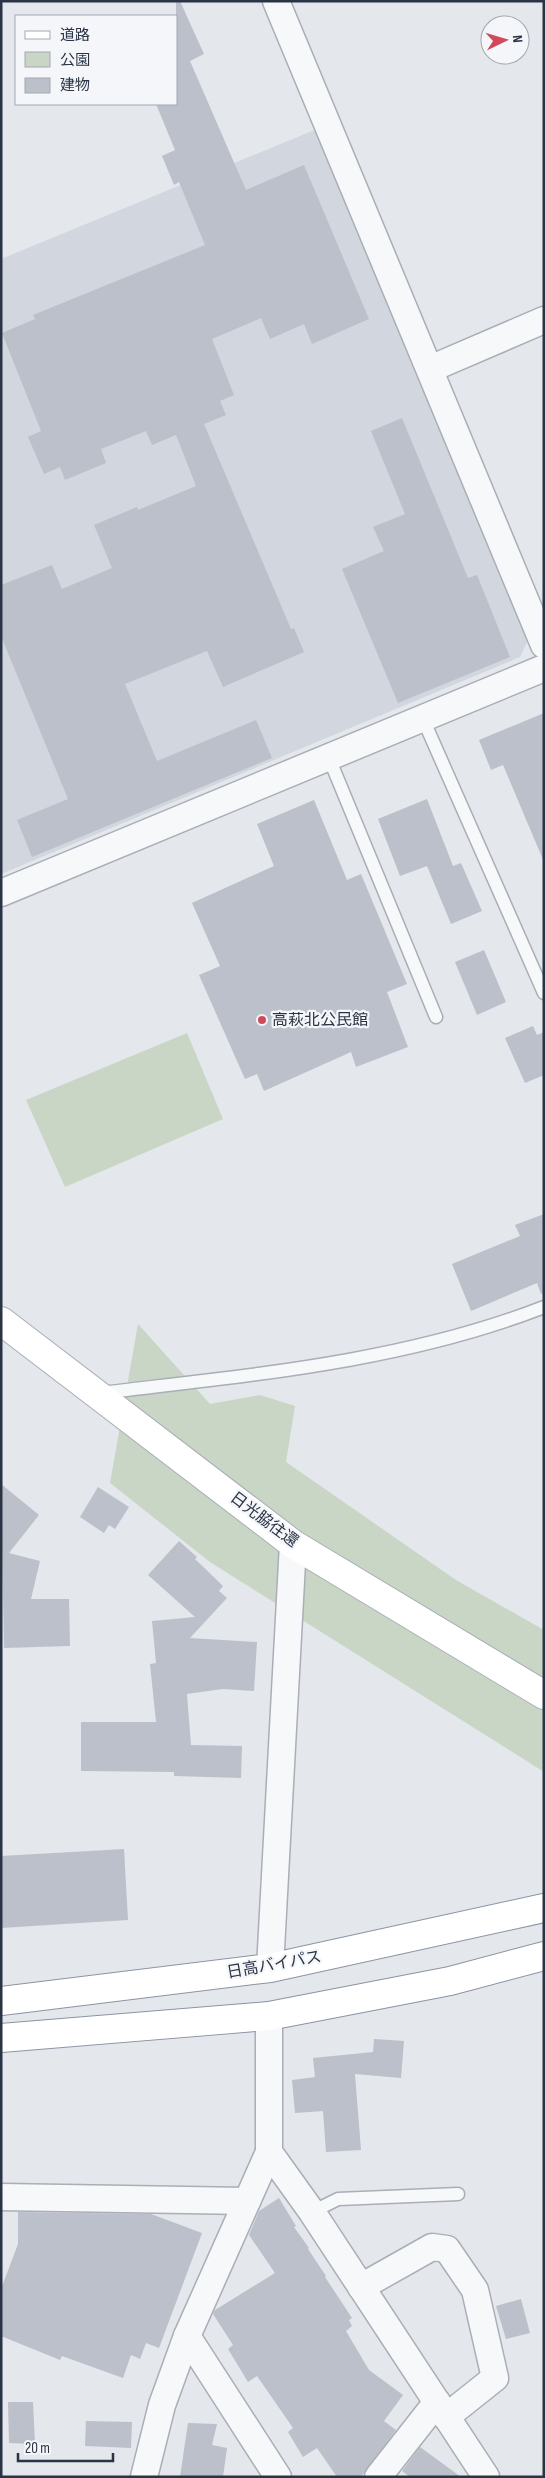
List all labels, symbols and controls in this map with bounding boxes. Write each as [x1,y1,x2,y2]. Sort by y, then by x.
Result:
legend [15,15,178,105]
north arrow [480,15,530,65]
text: 道路 [60,26,90,45]
text: N [509,34,526,43]
text: 公園 [60,51,90,70]
text: 建物 [60,76,90,95]
place label: 高萩北公民館 [272,1011,368,1030]
marker: 高萩北公民館 [256,1014,268,1026]
street label: 日光脇往還 [226,1488,302,1552]
street label: 日高バイパス [225,1947,323,1983]
scale bar [18,2430,112,2462]
text: 20 m [25,2439,50,2458]

